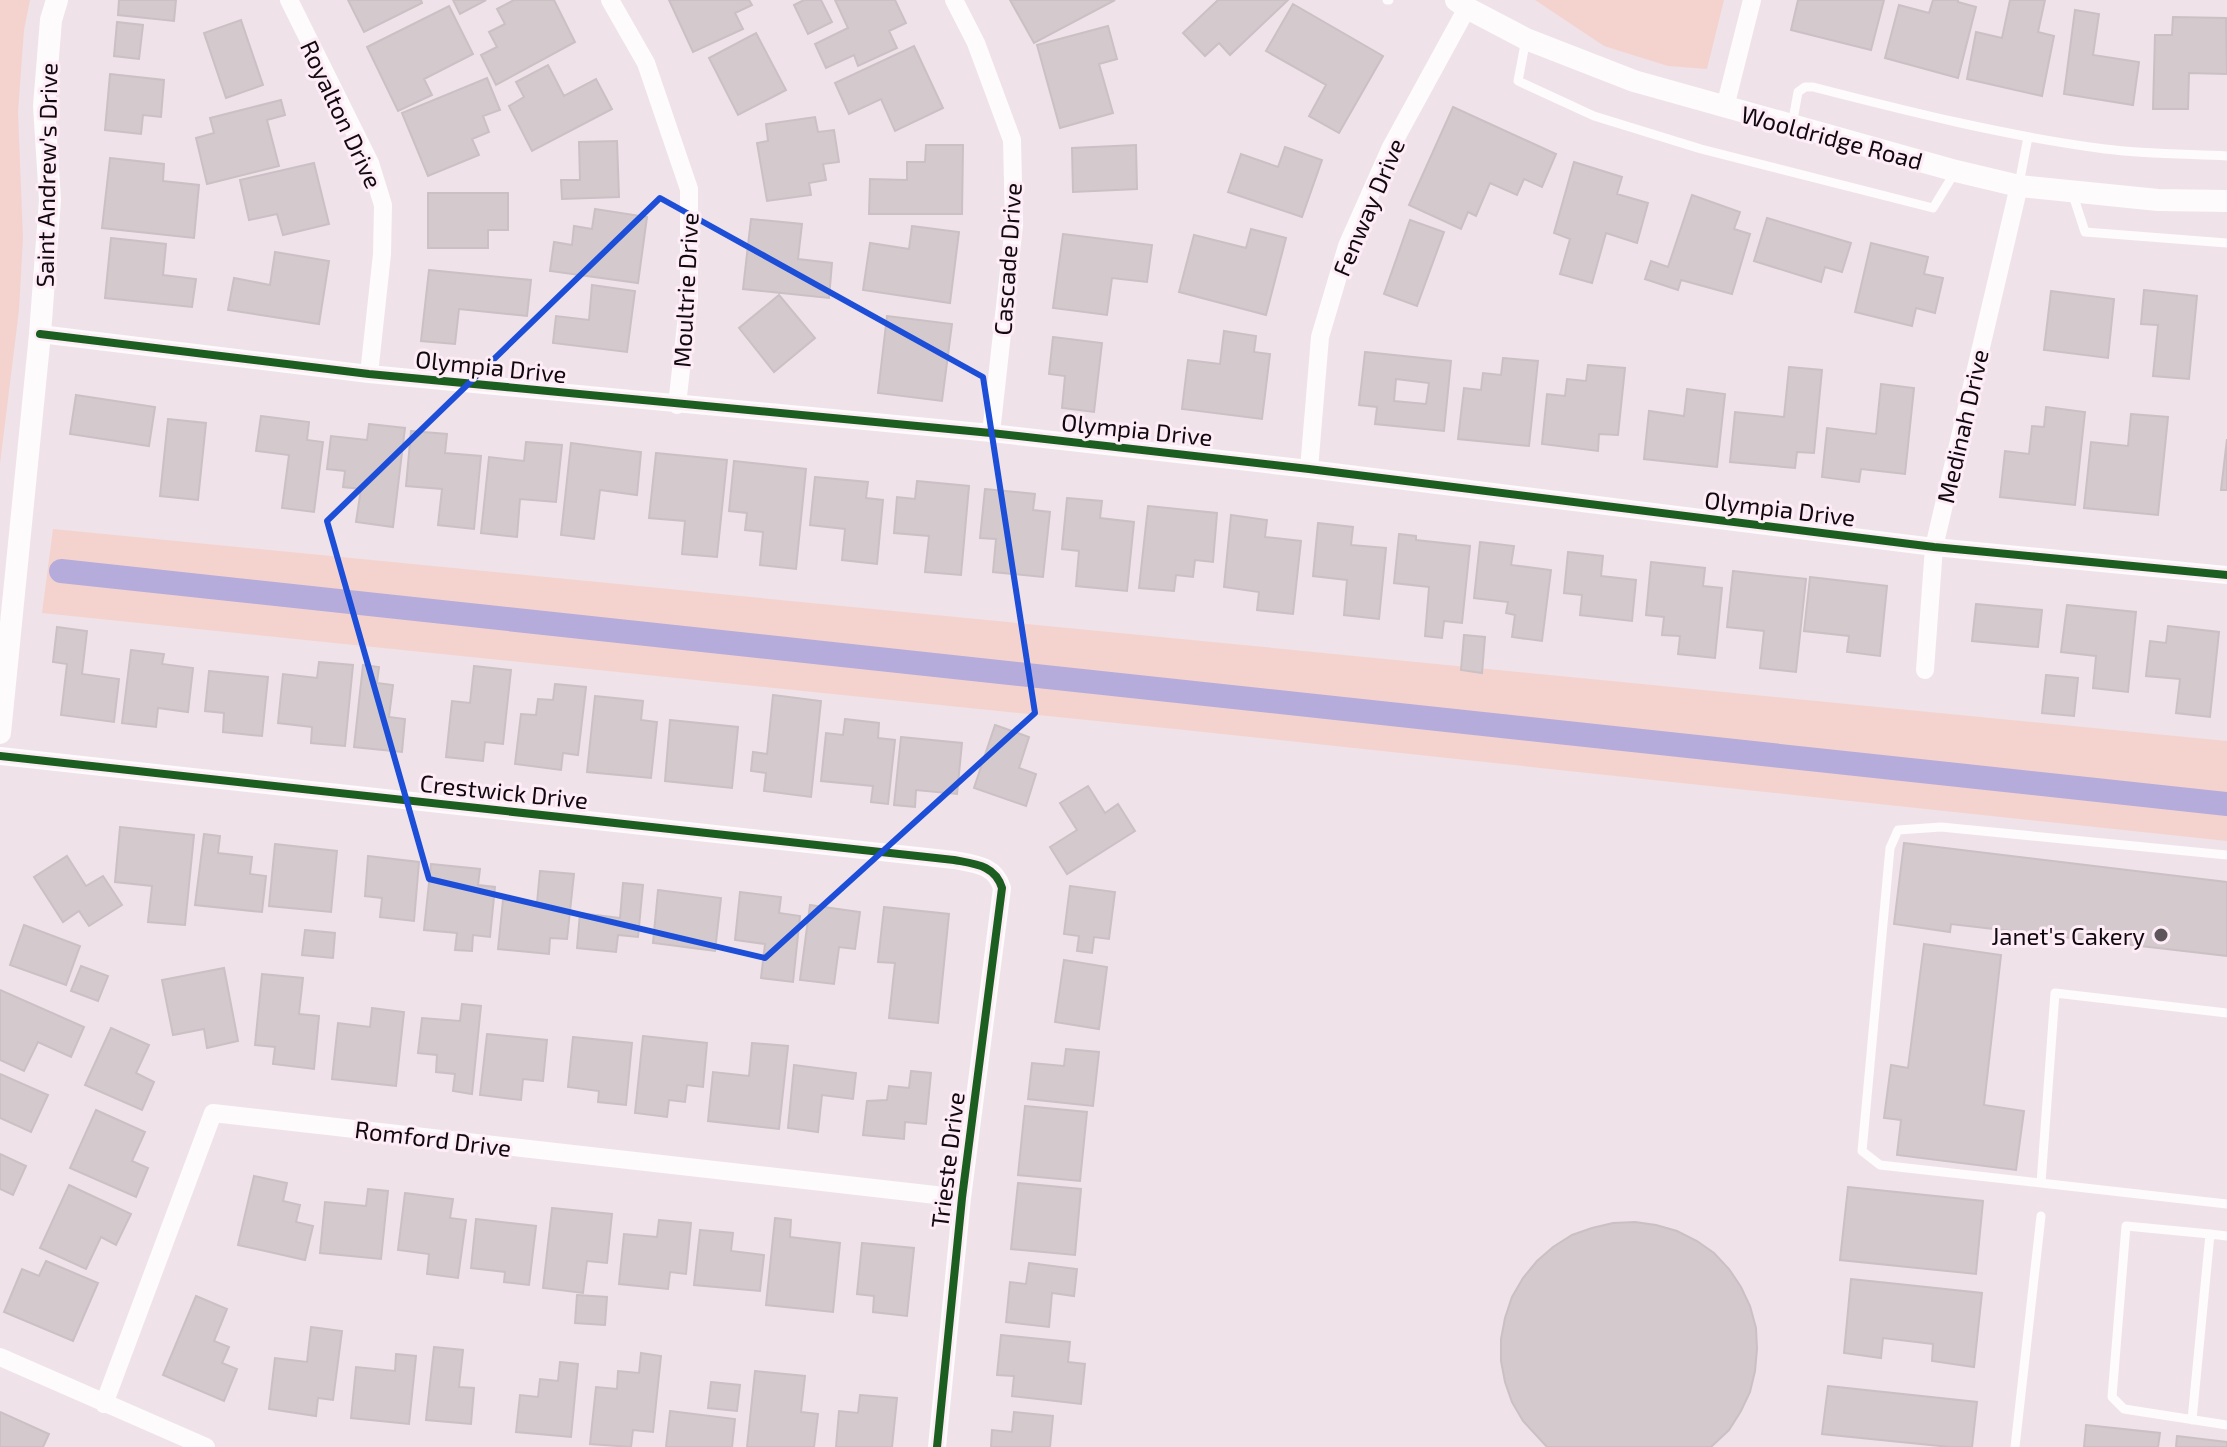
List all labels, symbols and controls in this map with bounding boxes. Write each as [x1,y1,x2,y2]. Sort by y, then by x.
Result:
street label: Royalton Drive [295,35,389,193]
street label: Saint Andrew's Drive [30,62,62,288]
street label: Wooldridge Road [1738,99,1926,175]
street label: Fenway Drive [1326,134,1410,280]
street label: Cascade Drive [987,182,1027,336]
street label: Moultrie Drive [666,212,704,368]
street label: Olympia Drive [414,344,568,388]
street label: Medinah Drive [1930,346,1994,506]
street label: Olympia Drive [1060,407,1214,451]
street label: Olympia Drive [1703,484,1857,532]
street label: Crestwick Drive [418,768,590,814]
place label: Janet's Cakery [1991,921,2145,950]
marker: Janet's Cakery [2152,926,2170,944]
street label: Trieste Drive [924,1090,970,1230]
street label: Romford Drive [353,1114,513,1162]

